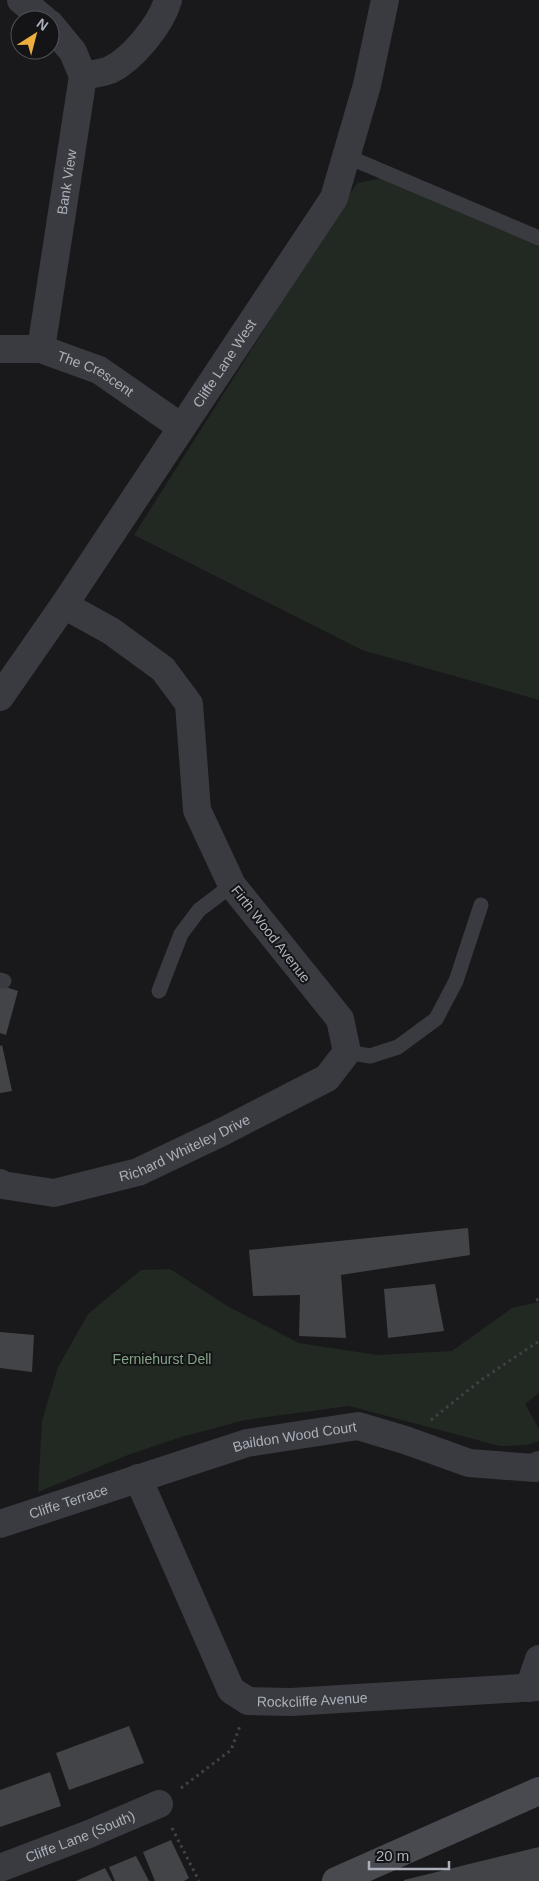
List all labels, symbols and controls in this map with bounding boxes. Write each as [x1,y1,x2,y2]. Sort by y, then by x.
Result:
north arrow [10,10,60,60]
text: N [34,15,51,34]
street label: Bank View [54,147,80,216]
street label: Cliffe Lane West [189,316,259,410]
street label: The Crescent [55,348,137,400]
street label: Firth Wood Avenue [228,882,314,986]
street label: Richard Whiteley Drive [117,1111,253,1184]
park label: Ferniehurst Dell [113,1351,211,1367]
street label: Baildon Wood Court [231,1418,358,1455]
street label: Cliffe Terrace [27,1481,110,1522]
street label: Rockcliffe Avenue [257,1689,368,1710]
street label: Cliffe Lane (South) [23,1807,137,1866]
scale bar [369,1838,449,1870]
text: 20 m [376,1847,409,1864]

